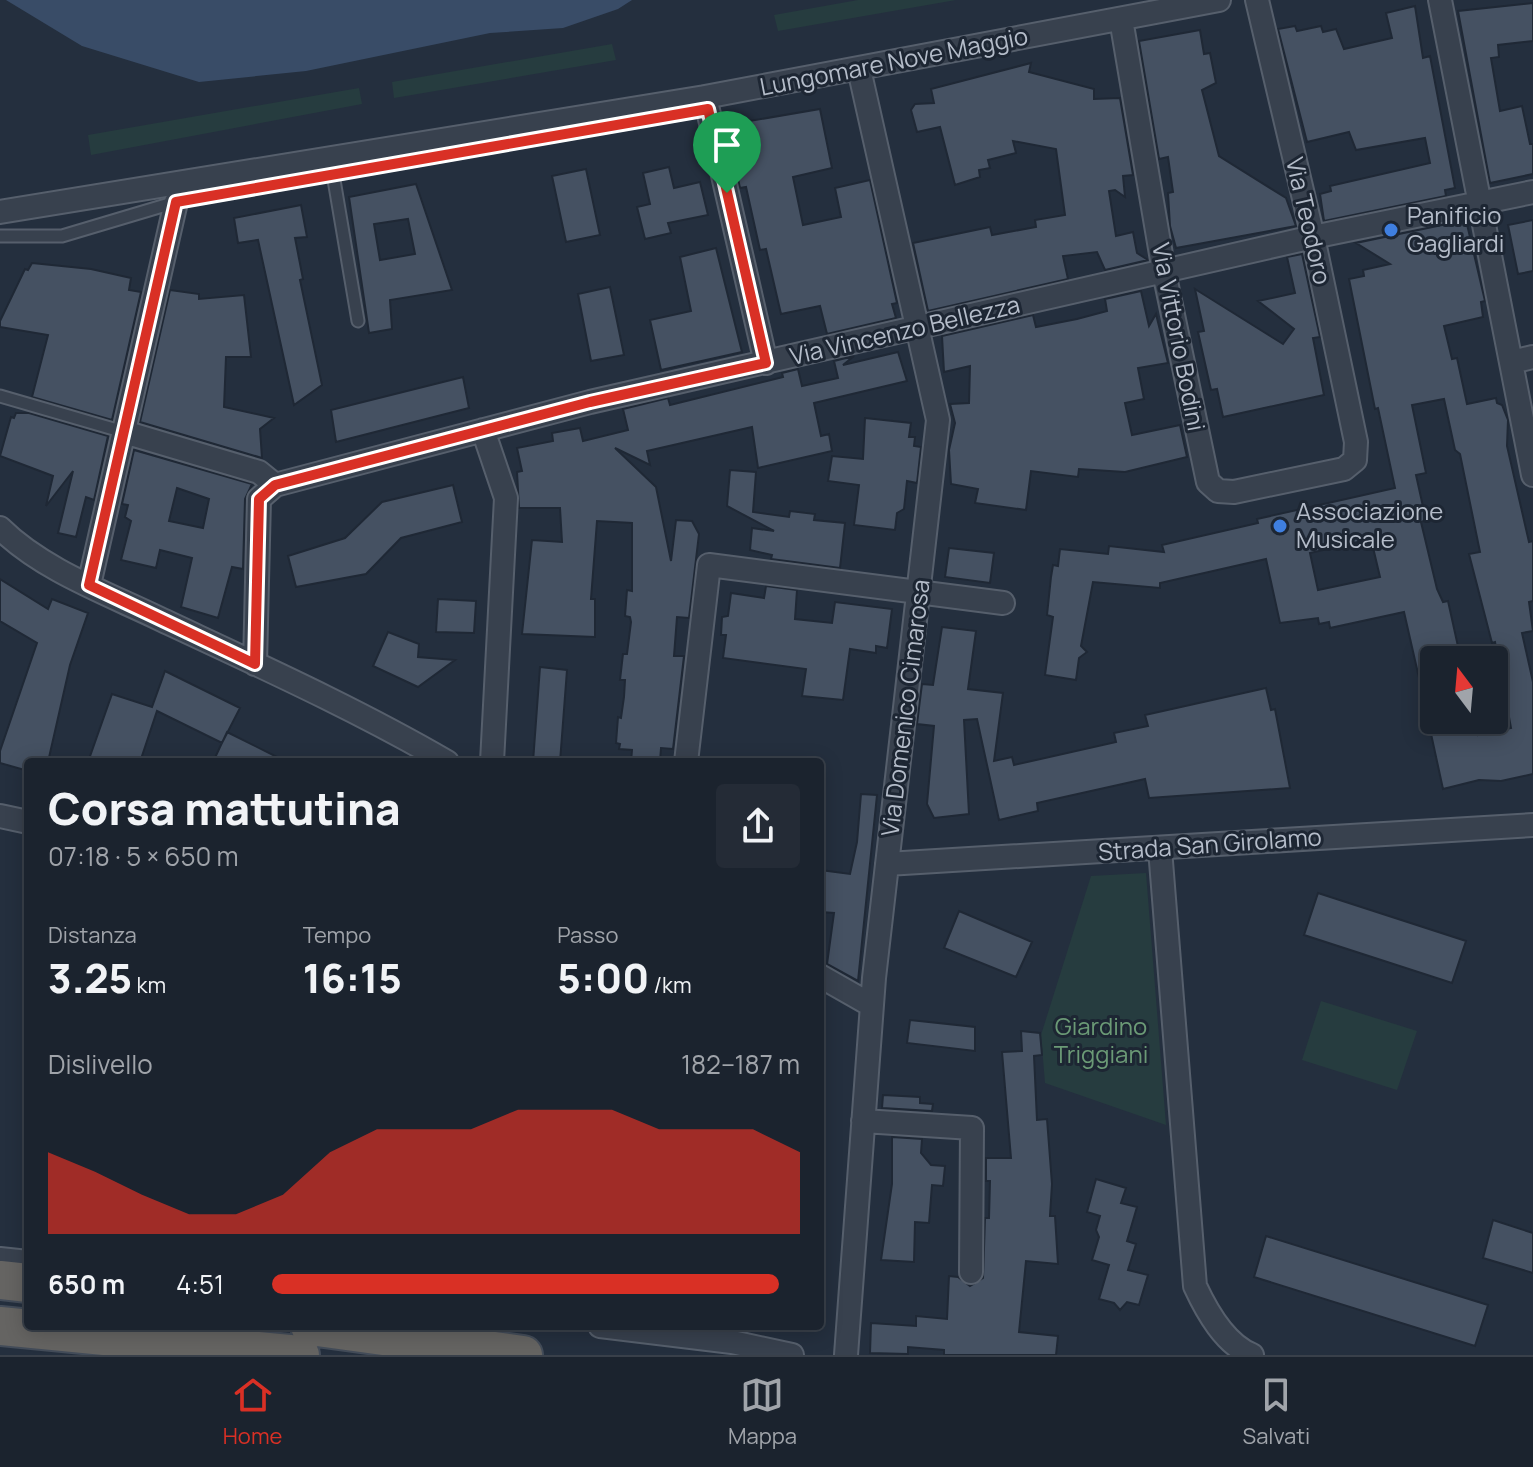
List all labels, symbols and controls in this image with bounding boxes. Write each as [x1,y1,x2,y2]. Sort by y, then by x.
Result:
street label: Lungomare Nove Maggio [757,18,1031,103]
pin [693,111,761,193]
icon: arrive [705,123,749,167]
street label: Via Teodoro [1279,154,1340,287]
place label: Panificio Gagliardi [1407,198,1504,259]
marker: Panificio Gagliardi [1382,221,1400,239]
street label: Via Vittorio Bodini [1145,240,1214,434]
street label: Via Vincenzo Bellezza [786,287,1023,372]
place label: Associazione Musicale [1296,494,1443,555]
marker: Associazione Musicale [1271,517,1289,535]
street label: Via Domenico Cimarosa [872,577,937,838]
north arrow [1420,646,1508,734]
map controls [1420,646,1508,734]
text: Corsa mattutina [48,778,401,838]
button: share [716,784,800,868]
street label: Strada San Girolamo [1097,819,1323,868]
text: 07:18 · 5 × 650 m [48,838,239,874]
text: Distanza [48,920,137,950]
text: Tempo [303,920,371,950]
text: Passo [557,920,618,950]
text: 3.25 [48,950,132,1005]
text: 16:15 [303,950,402,1005]
text: 5:00 [557,950,649,1005]
text: km [132,970,166,1000]
text: /km [649,970,692,1000]
park label: Giardino Triggiani [1054,1009,1148,1070]
text: Dislivello [48,1046,153,1082]
text: 182–187 m [681,1046,800,1082]
text: 650 m [48,1266,125,1302]
text: 4:51 [176,1266,224,1302]
tab: Home [223,1373,282,1451]
tab: Mappa [728,1373,797,1451]
tab: Salvati [1243,1373,1310,1451]

